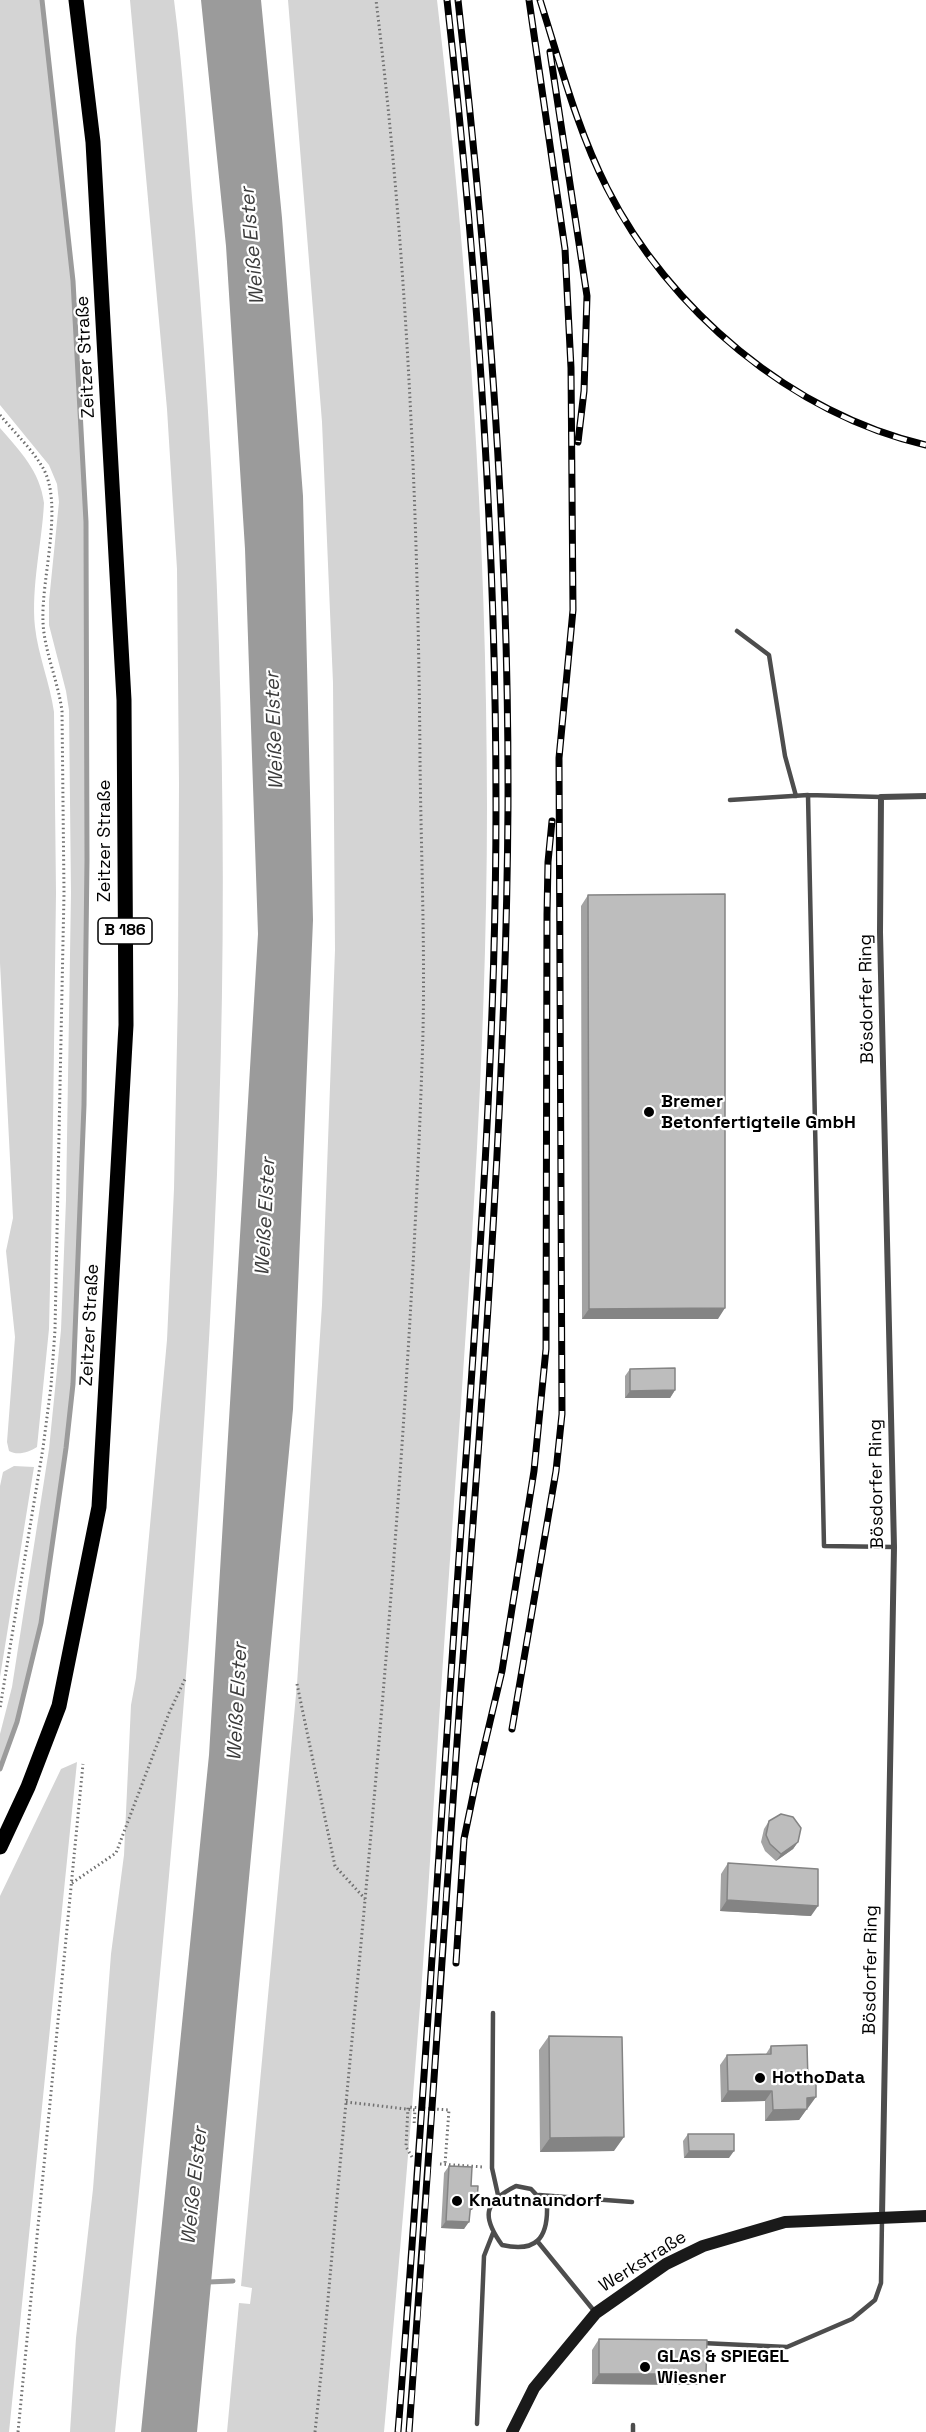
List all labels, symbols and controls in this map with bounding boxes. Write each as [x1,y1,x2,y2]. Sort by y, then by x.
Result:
water label: Weiße Elster [236,186,270,306]
street label: Zeitzer Straße [72,295,100,419]
water label: Weiße Elster [261,672,289,790]
street label: Zeitzer Straße [94,780,116,902]
road number: B 186 [98,918,152,944]
street label: Bösdorfer Ring [855,934,879,1064]
place label: Bremer Betonfertigteile GmbH [661,1091,856,1134]
marker: Bremer Betonfertigteile GmbH [642,1105,656,1119]
water label: Weiße Elster [251,1157,281,1277]
street label: Zeitzer Straße [76,1263,104,1387]
street label: Bösdorfer Ring [865,1419,889,1549]
water label: Weiße Elster [223,1642,253,1762]
street label: Bösdorfer Ring [859,1905,883,2035]
place label: HothoData [772,2067,865,2089]
marker: HothoData [753,2071,767,2085]
water label: Weiße Elster [177,2126,213,2246]
place label: Knautnaundorf [469,2190,602,2212]
marker: Knautnaundorf [450,2194,464,2208]
street label: Werkstraße [595,2227,691,2297]
place label: GLAS & SPIEGEL Wiesner [657,2346,789,2388]
marker: GLAS & SPIEGEL Wiesner [638,2360,652,2374]

